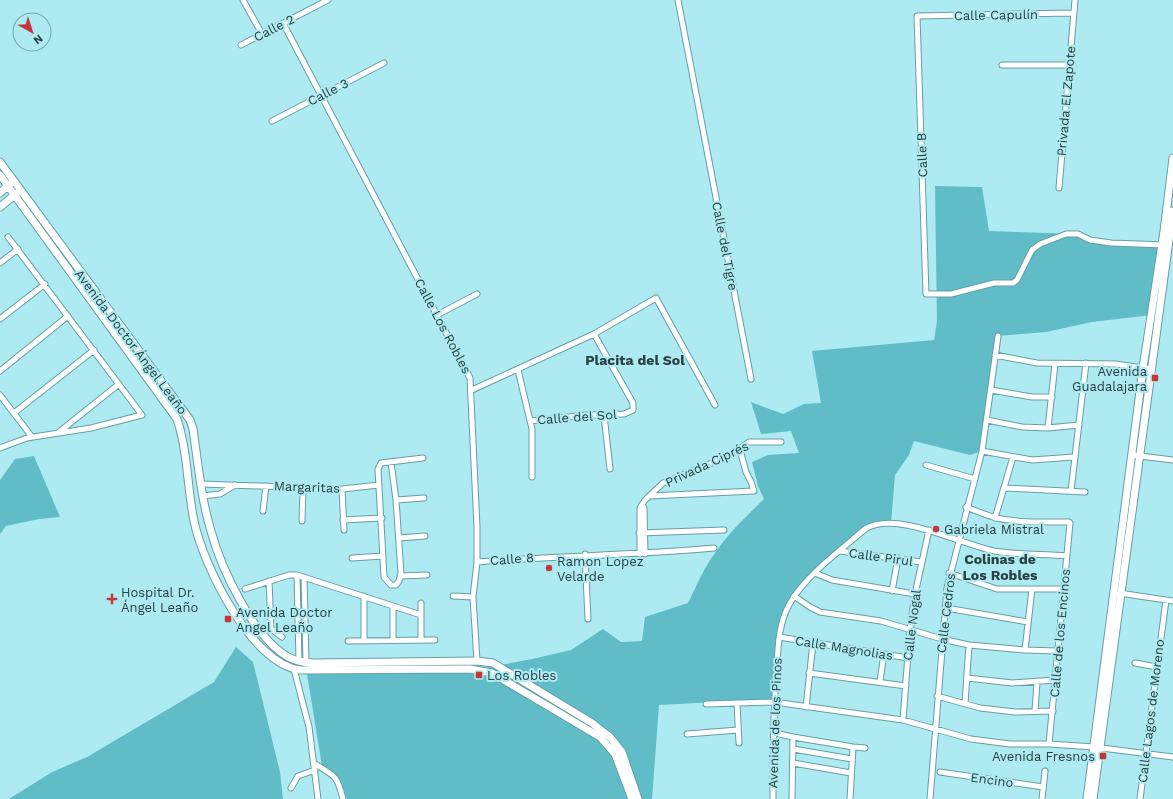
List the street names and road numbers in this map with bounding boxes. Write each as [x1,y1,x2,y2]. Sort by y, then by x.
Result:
street label: Calle Capulín [954,7,1038,23]
street label: Calle 2 [251,11,297,45]
street label: Privada El Zapote [1054,45,1078,157]
street label: Calle 3 [305,75,351,109]
street label: Calle B [914,132,930,178]
street label: Calle del Tigre [709,200,741,292]
street label: Avenida Doctor Ángel Leaño [72,266,191,418]
street label: Calle Los Robles [412,276,474,376]
street label: Calle del Sol [537,407,617,427]
street label: Privada Ciprés [663,438,751,490]
street label: Margaritas [274,478,340,496]
street label: Calle Pirul [848,545,914,569]
street label: Calle 8 [489,550,535,568]
street label: Calle de los Encinos [1047,568,1073,698]
street label: Calle Cedros [934,572,958,654]
street label: Calle Nogal [900,589,924,661]
street label: Calle Magnolias [794,633,894,663]
street label: Calle Lagos de Moreno [1135,638,1167,784]
street label: Avenida de los Pinos [765,657,785,789]
street label: Encino [970,770,1014,790]

